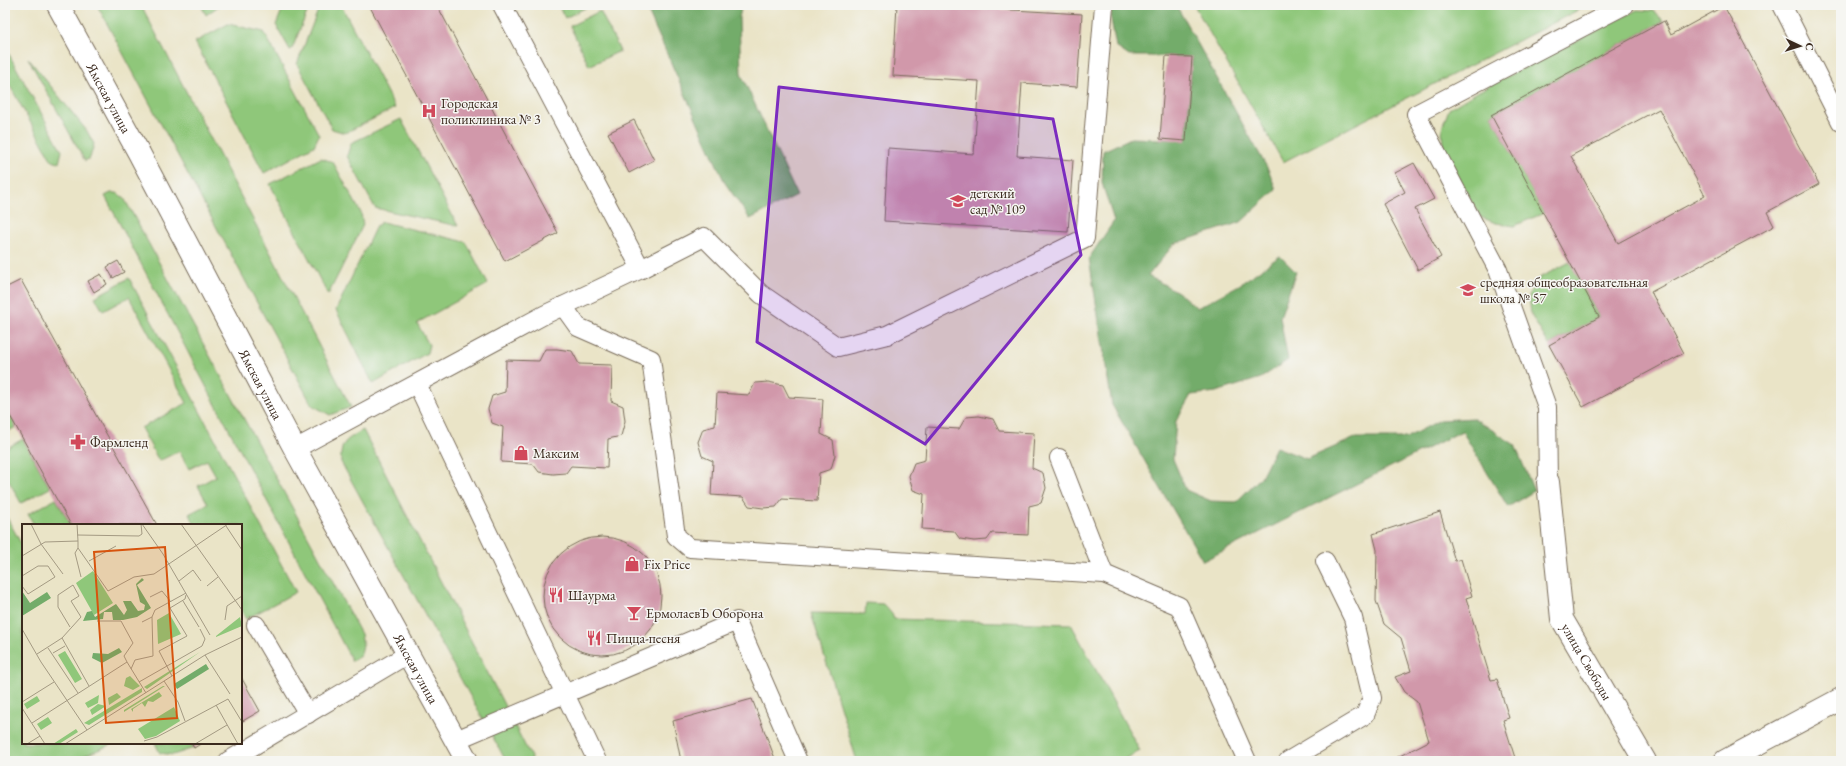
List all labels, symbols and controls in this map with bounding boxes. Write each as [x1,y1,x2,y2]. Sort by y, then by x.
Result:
north arrow [1780,26,1820,66]
text: С [1803,42,1817,51]
street label: Ямская улица [82,59,136,137]
place label: Городская поликлиника № 3 [441,94,541,128]
hospital icon: Городская поликлиника № 3 [420,102,438,120]
place label: детский сад № 109 [970,184,1026,218]
school or university icon: детский сад № 109 [949,192,967,210]
place label: средняя общеобразовательная школа № 57 [1480,273,1648,307]
school or university icon: средняя общеобразовательная школа № 57 [1459,281,1477,299]
street label: Ямская улица [234,345,287,423]
pharmacy icon: Фармленд [69,433,87,451]
place label: Фармленд [90,433,149,451]
shop icon: Максим [512,444,530,462]
place label: Максим [533,444,579,462]
inset map [22,524,242,744]
shop icon: Fix Price [623,555,641,573]
place label: Fix Price [644,555,691,573]
restaurant icon: Шаурма [547,586,565,604]
place label: Шаурма [568,586,616,604]
bar icon: ЕрмолаевЪ Оборона [625,604,643,622]
place label: ЕрмолаевЪ Оборона [646,604,764,622]
street label: улица Свободы [1557,620,1617,704]
street label: Ямская улица [389,629,443,707]
restaurant icon: Пицца-песня [585,629,603,647]
place label: Пицца-песня [606,629,680,647]

